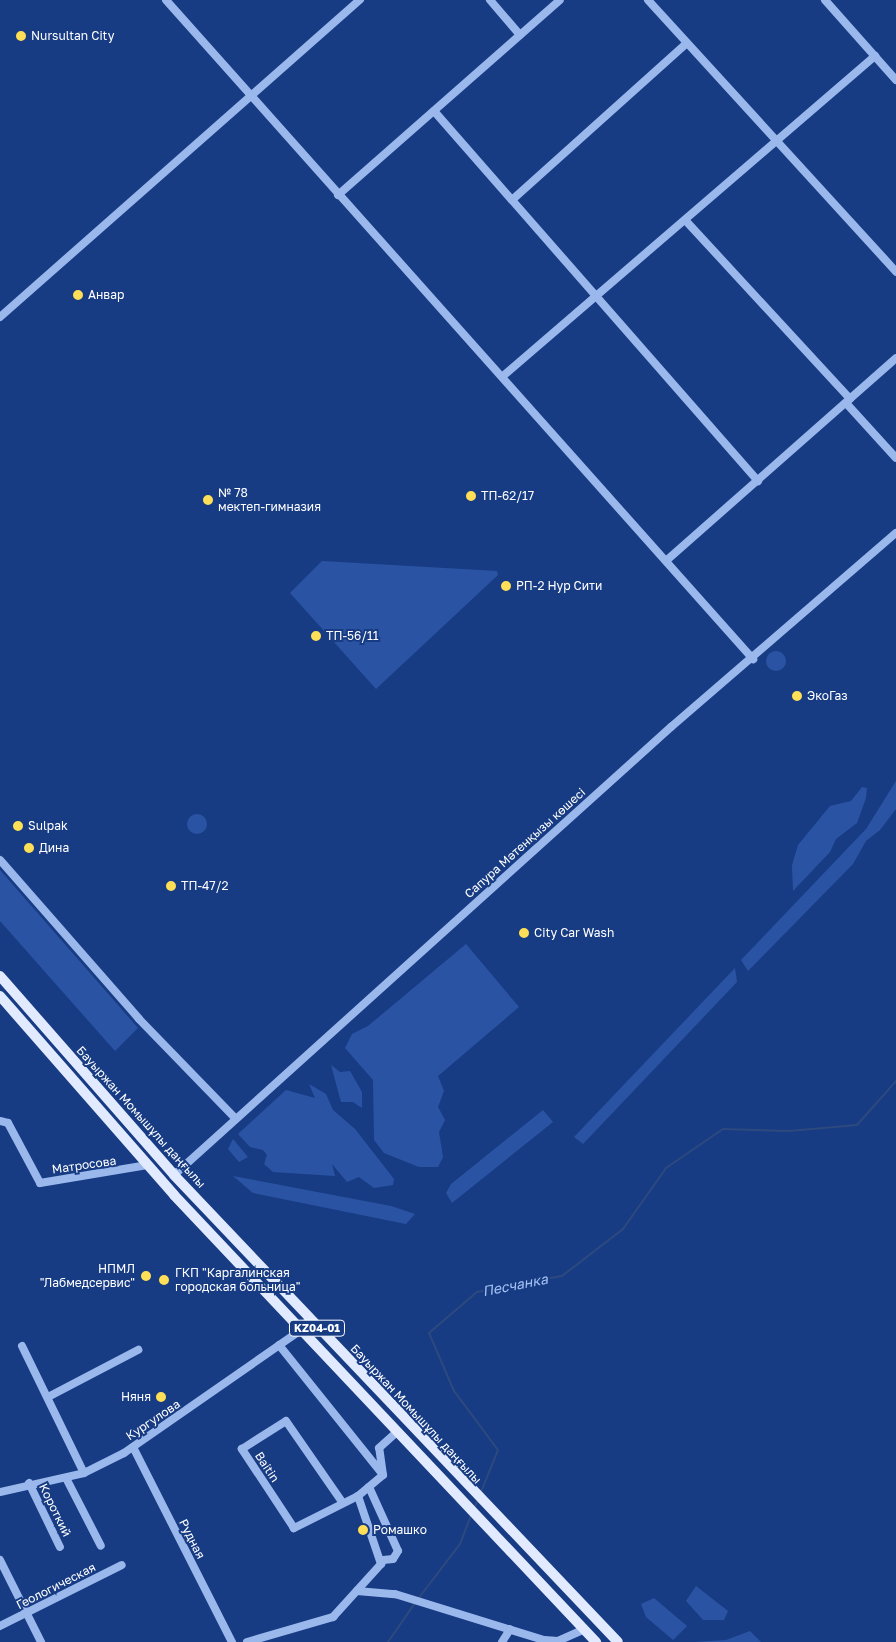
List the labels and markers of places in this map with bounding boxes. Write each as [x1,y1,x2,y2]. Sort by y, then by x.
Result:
place label: Nursultan City [31,29,114,43]
marker: Nursultan City [15,30,27,42]
place label: Анвар [88,288,124,302]
marker: Анвар [72,289,84,301]
place label: № 78 мектеп-гимназия [218,486,321,514]
place label: ТП-62/17 [481,489,534,503]
marker: ТП-62/17 [465,490,477,502]
marker: № 78 мектеп-гимназия [202,494,214,506]
place label: РП-2 Нур Сити [516,579,602,593]
marker: РП-2 Нур Сити [500,580,512,592]
place label: ТП-56/11 [326,629,379,643]
marker: ТП-56/11 [310,630,322,642]
place label: ЭкоГаз [807,689,848,703]
marker: ЭкоГаз [791,690,803,702]
place label: Sulpak [28,819,68,833]
marker: Sulpak [12,820,24,832]
place label: Дина [39,841,69,855]
marker: Дина [23,842,35,854]
place label: ТП-47/2 [181,879,228,893]
marker: ТП-47/2 [165,880,177,892]
place label: City Car Wash [534,926,614,940]
marker: City Car Wash [518,927,530,939]
place label: НПМЛ "Лабмедсервис" [40,1262,135,1290]
place label: ГКП "Каргалинская городская больница" [175,1266,300,1294]
marker: НПМЛ "Лабмедсервис" [139,1269,153,1283]
marker: ГКП "Каргалинская городская больница" [157,1273,171,1287]
place label: Няня [121,1390,151,1404]
marker: Няня [155,1391,167,1403]
place label: Ромашко [373,1523,427,1537]
marker: Ромашко [357,1524,369,1536]

